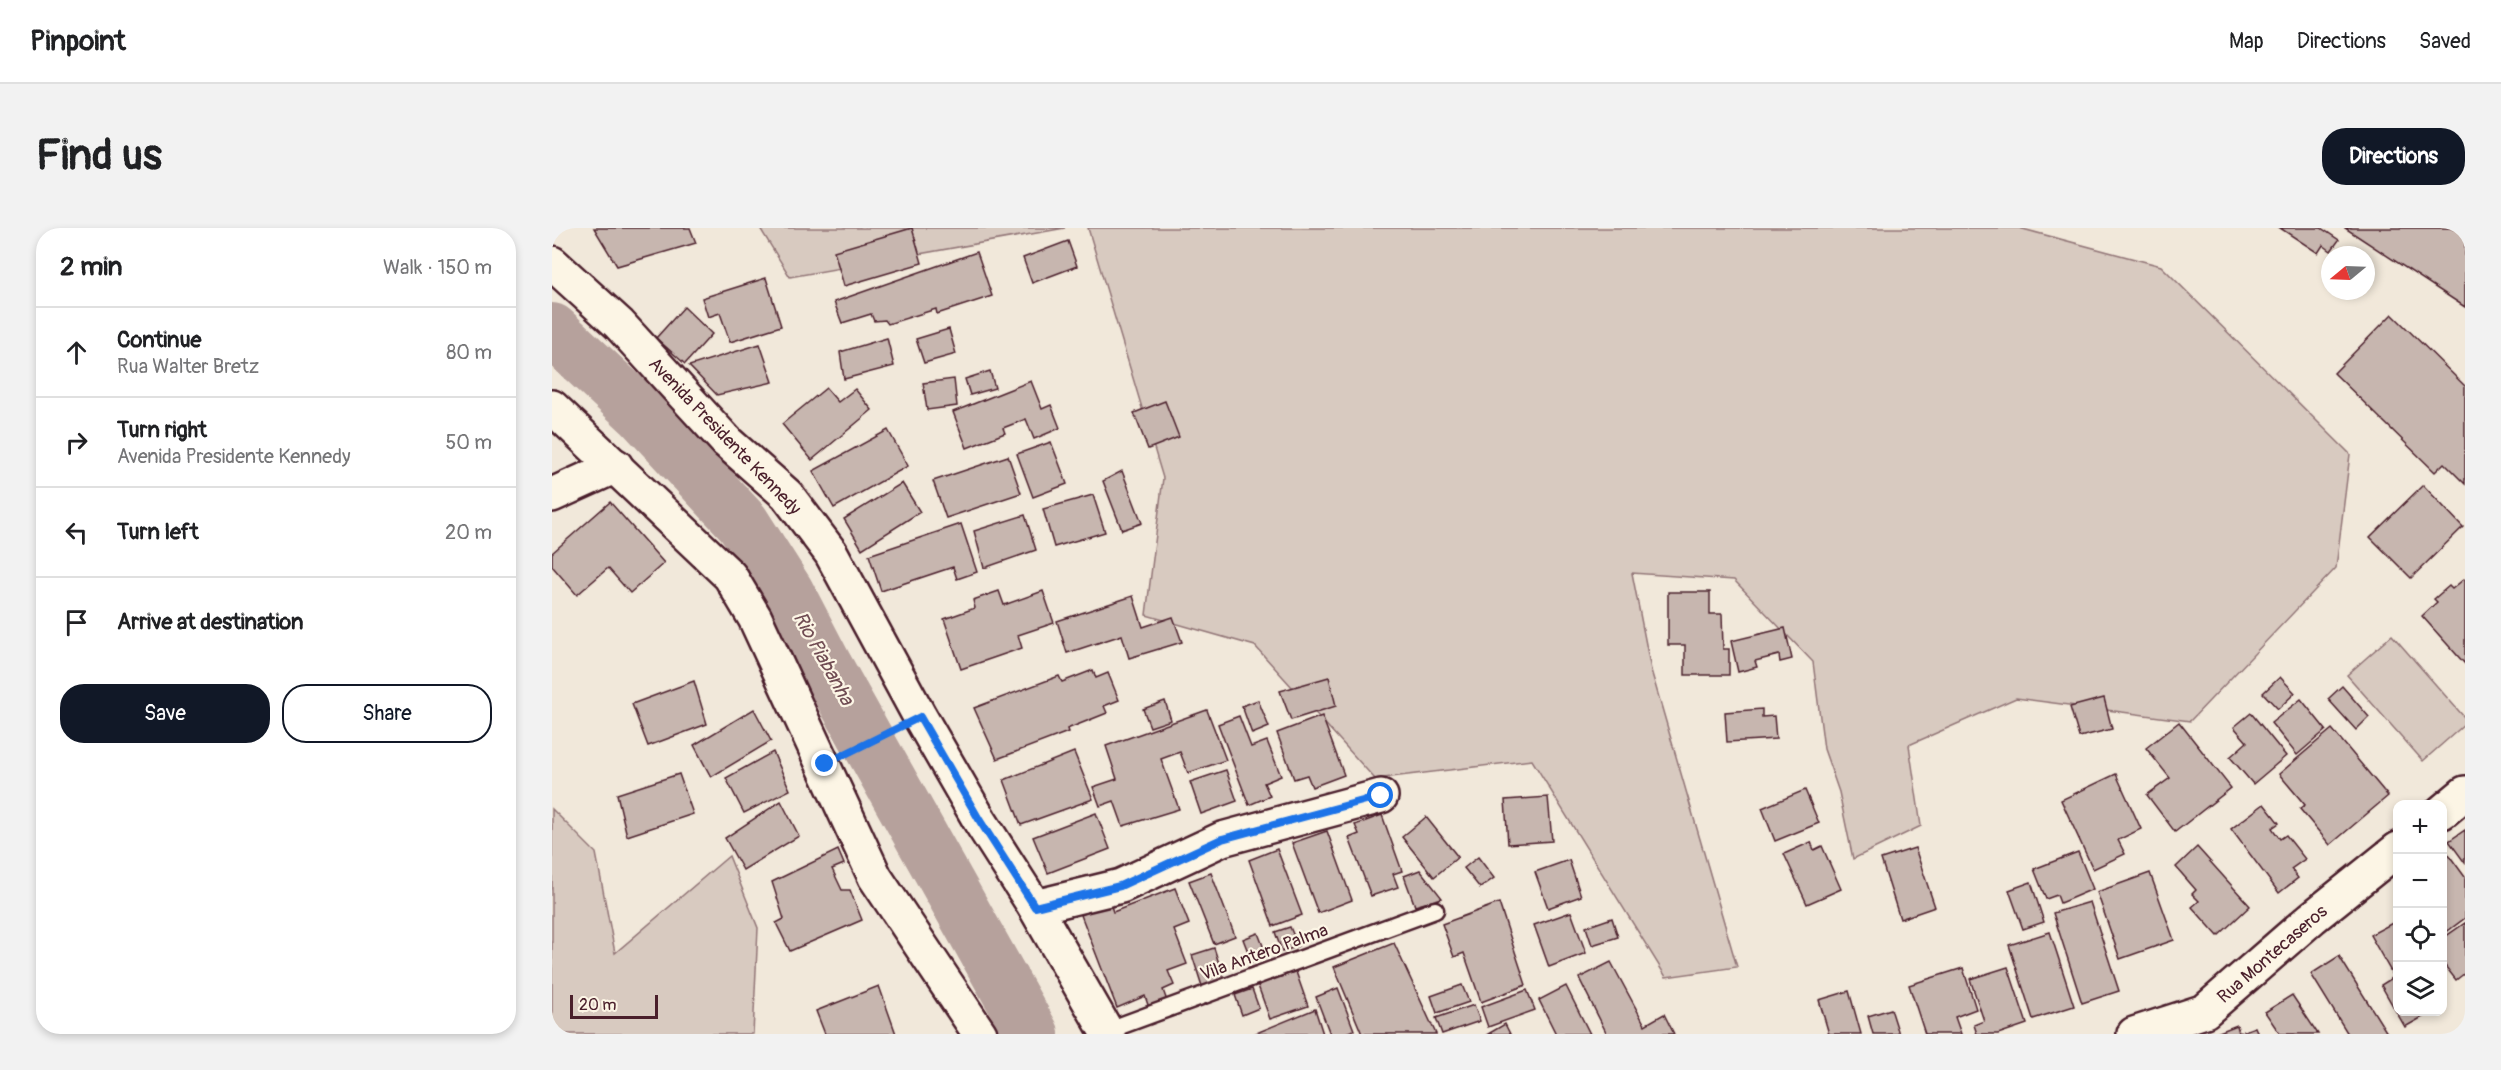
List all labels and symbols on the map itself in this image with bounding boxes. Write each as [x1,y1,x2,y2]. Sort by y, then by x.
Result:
north arrow [2321,246,2375,300]
street label: Avenida Presidente Kennedy [643,353,806,520]
water label: Rio Piabanha [788,607,860,711]
route end [811,750,837,776]
route start [1367,782,1393,808]
street label: Rua Montecaseros [2213,900,2332,1009]
street label: Vila Antero Palma [1197,919,1331,986]
scale bar [570,992,658,1020]

